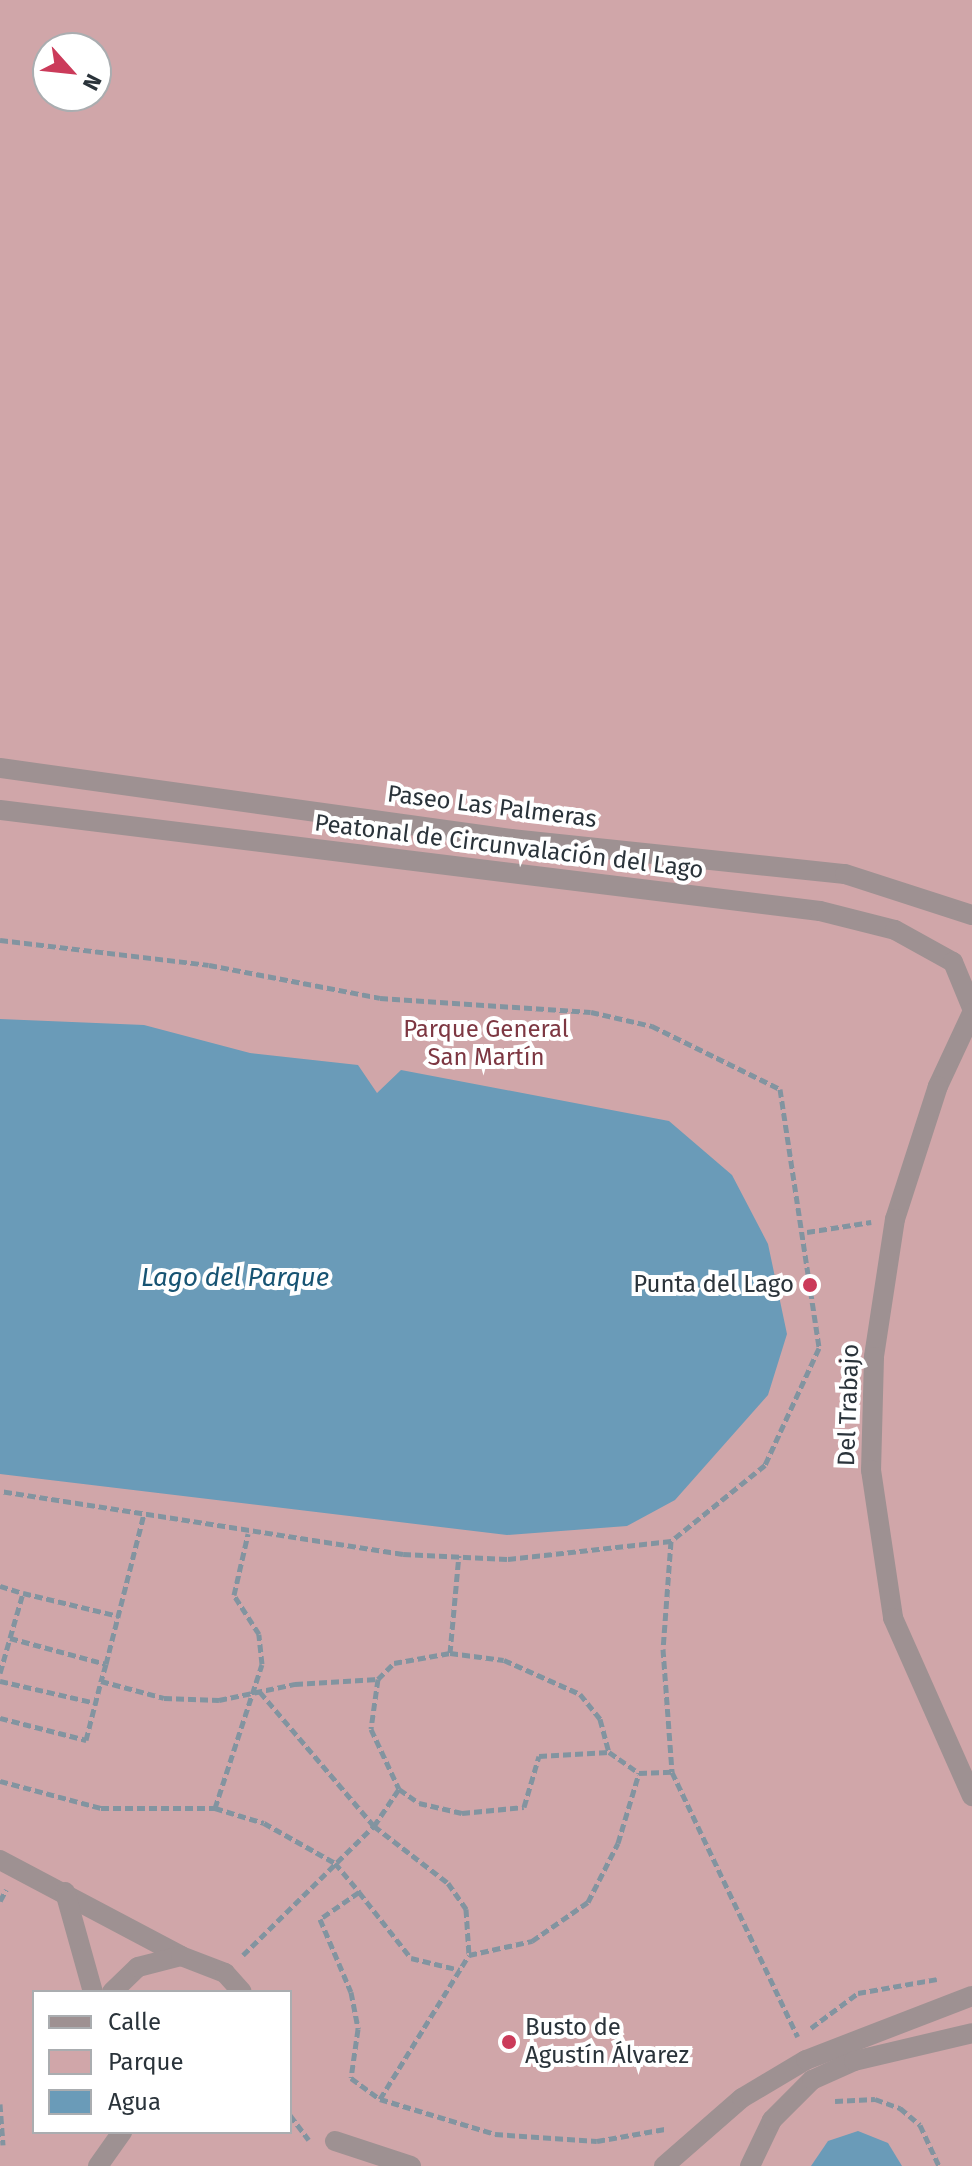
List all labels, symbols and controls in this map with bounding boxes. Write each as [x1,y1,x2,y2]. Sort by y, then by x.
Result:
north arrow [32,32,112,112]
text: N [77,70,107,95]
street label: Paseo Las Palmeras [386,780,598,834]
street label: Peatonal de Circunvalación del Lago [313,809,705,885]
park label: Parque General San Martín [403,1016,569,1072]
water label: Lago del Parque [141,1262,329,1294]
place label: Punta del Lago [633,1271,794,1299]
marker: Punta del Lago [801,1276,819,1294]
street label: Del Trabajo [832,1343,866,1467]
legend [32,1990,292,2134]
text: Calle [108,2008,161,2036]
place label: Busto de Agustín Álvarez [525,2014,689,2070]
marker: Busto de Agustín Álvarez [500,2033,518,2051]
text: Parque [108,2048,184,2076]
text: Agua [108,2088,161,2116]

